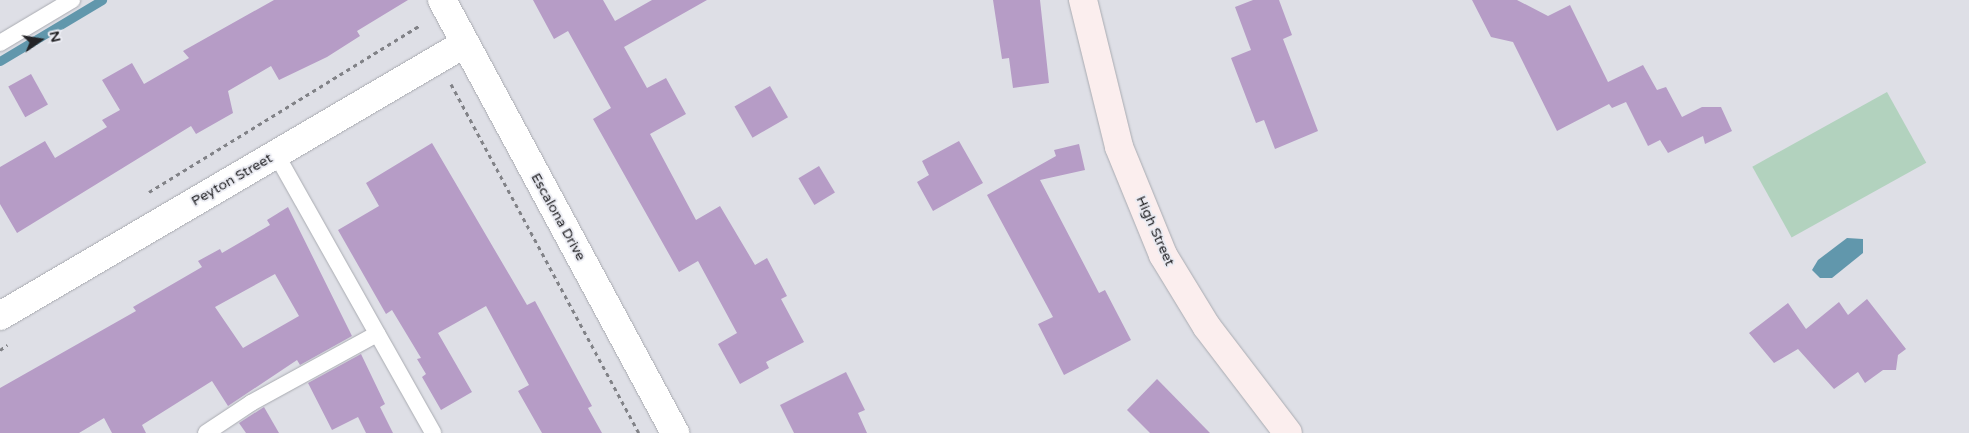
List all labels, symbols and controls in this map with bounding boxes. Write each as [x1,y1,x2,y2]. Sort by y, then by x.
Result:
north arrow [15,15,65,65]
text: N [46,29,65,44]
street label: Peyton Street [188,150,276,210]
street label: Escalona Drive [527,170,589,264]
street label: High Street [1132,193,1178,269]

